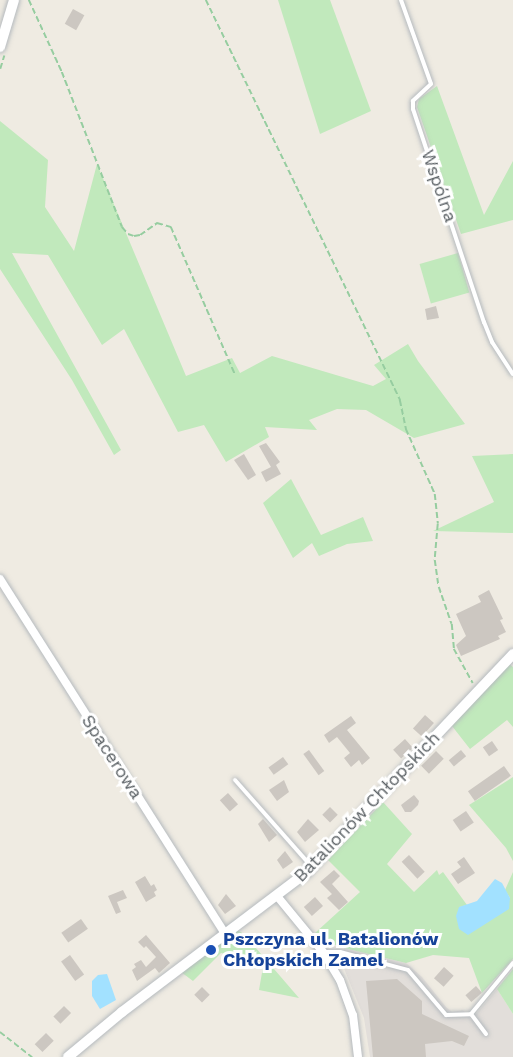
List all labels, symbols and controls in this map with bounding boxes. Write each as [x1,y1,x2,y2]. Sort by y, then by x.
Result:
street label: Wspólna [417,147,461,225]
street label: Spacerowa [77,711,147,803]
street label: Batalionów Chłopskich [289,727,445,887]
place label: Pszczyna ul. Batalionów Chłopskich Zamel [223,929,439,972]
marker: Pszczyna ul. Batalionów Chłopskich Zamel [204,943,218,957]

